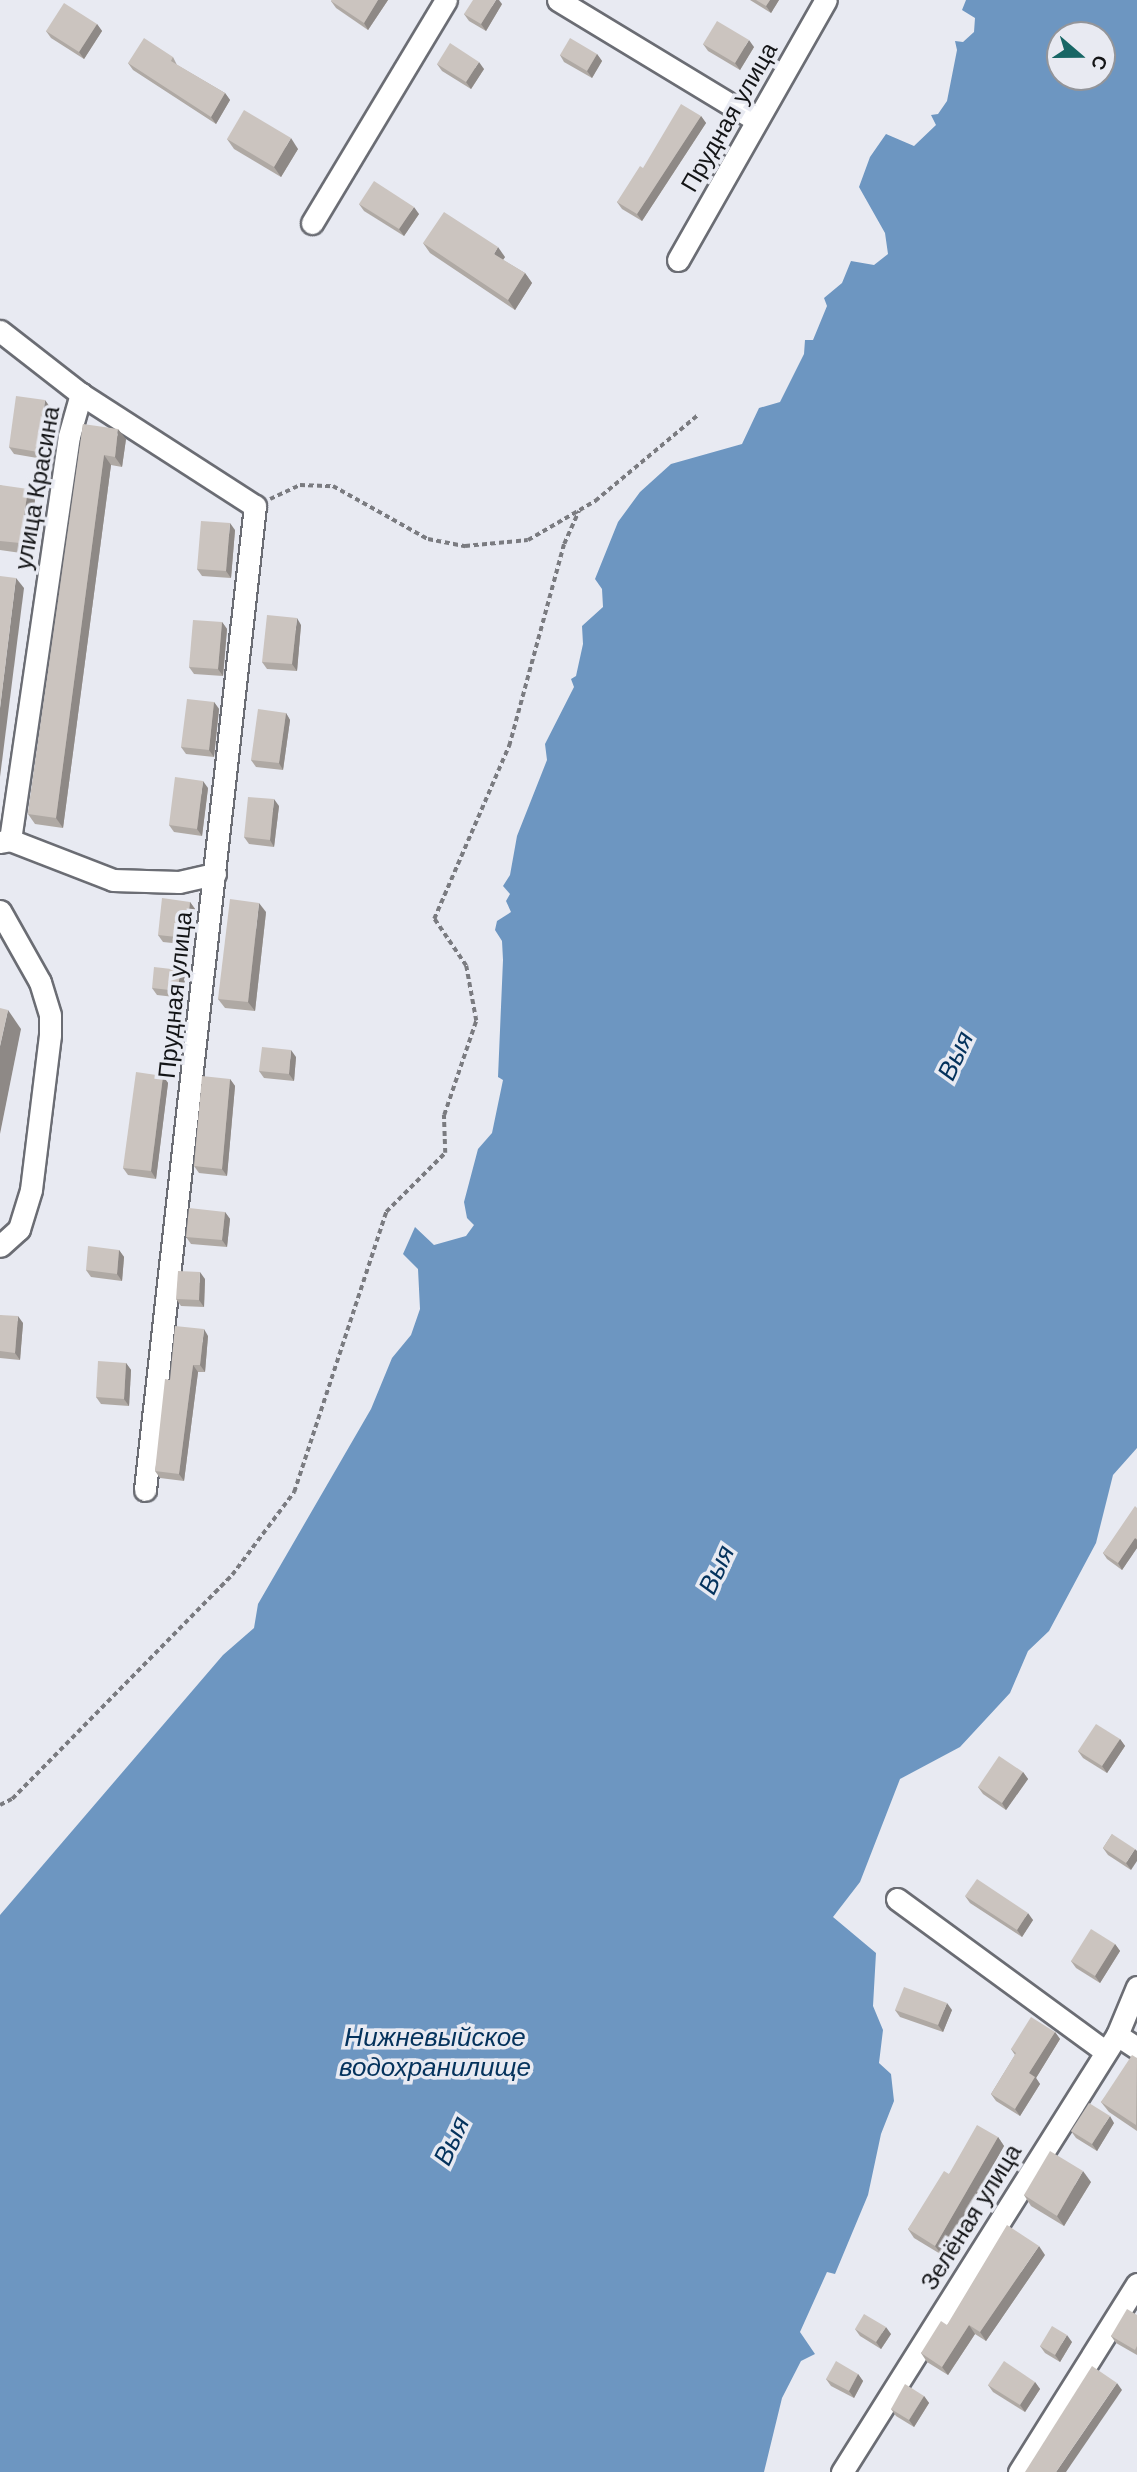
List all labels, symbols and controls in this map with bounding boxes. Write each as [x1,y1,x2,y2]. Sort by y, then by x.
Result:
north arrow [1046,21,1116,91]
street label: Прудная улица [675,37,783,197]
text: С [1087,53,1112,73]
street label: улица Красина [8,404,66,572]
street label: Прудная улица [152,910,198,1080]
water label: Выя [931,1027,981,1085]
water label: Выя [692,1541,742,1599]
water label: Нижневыйское водохранилище [339,2022,531,2084]
water label: Выя [427,2112,477,2170]
street label: Зелёная улица [915,2139,1027,2295]

